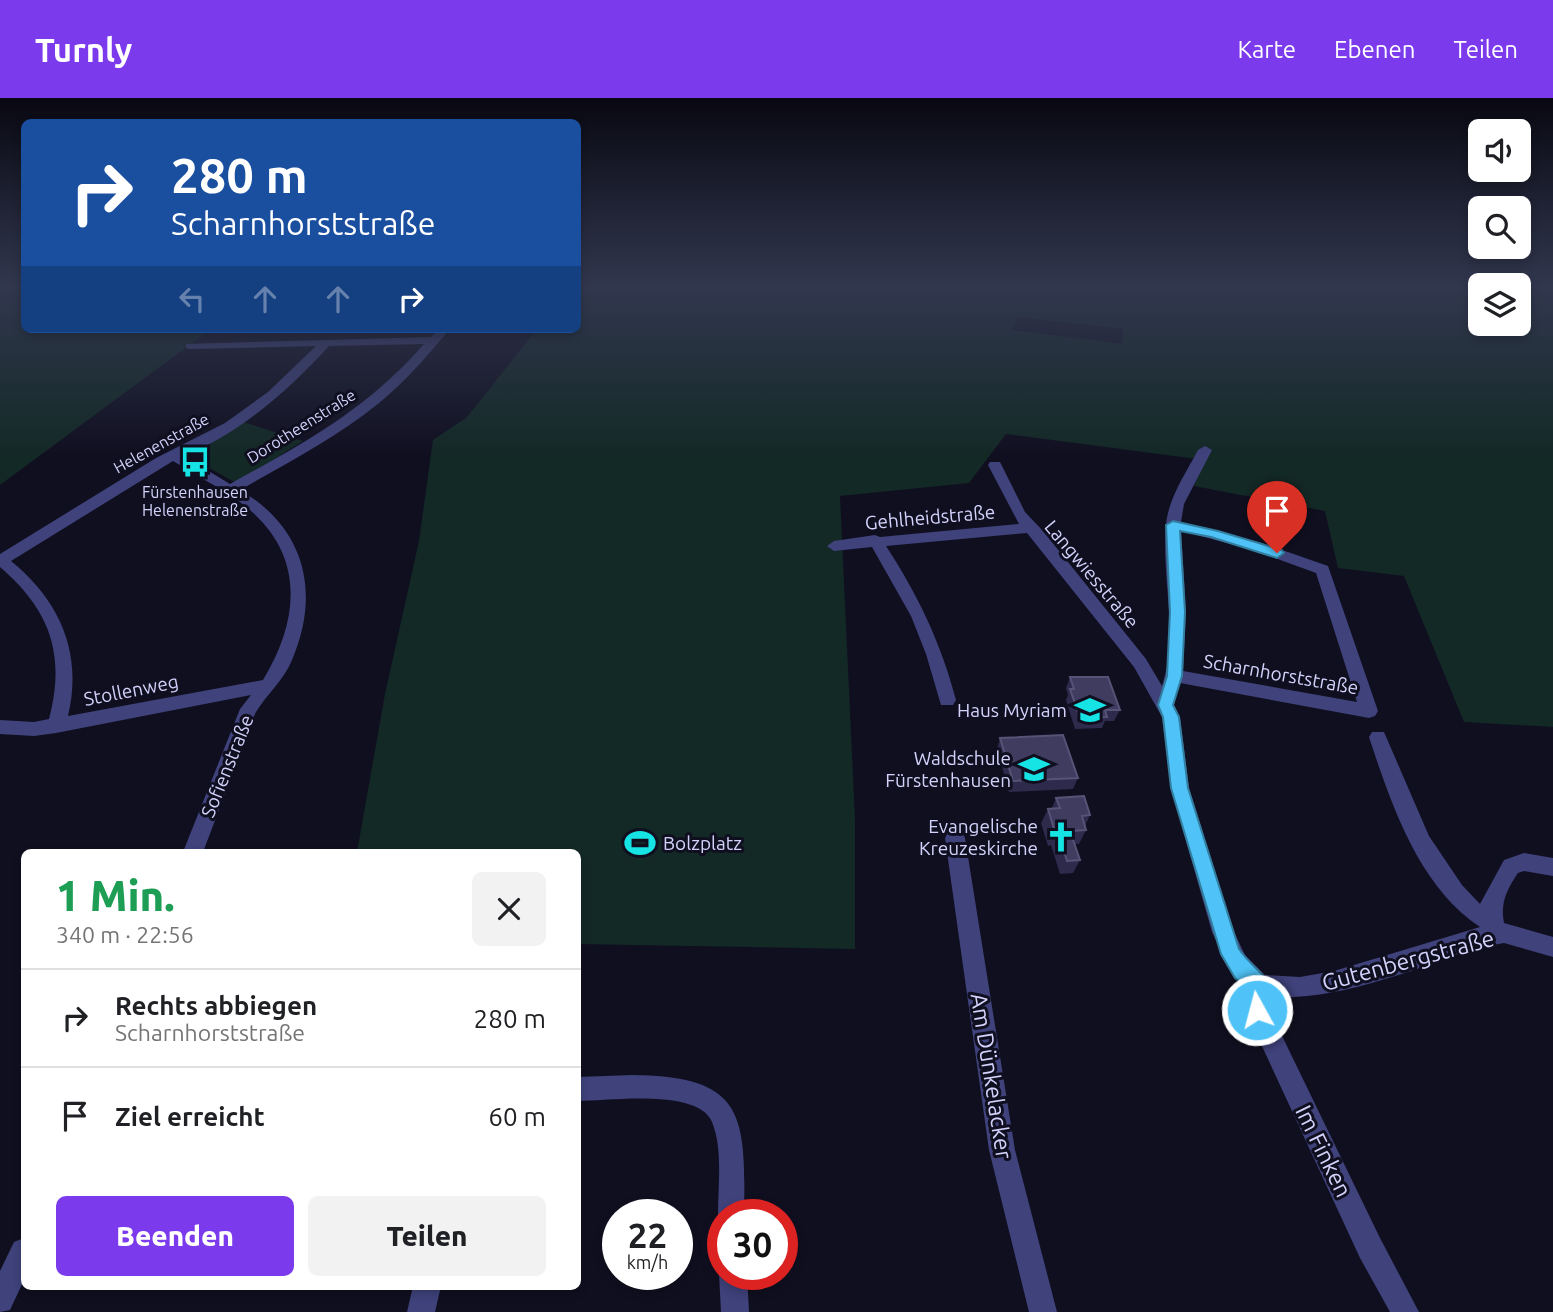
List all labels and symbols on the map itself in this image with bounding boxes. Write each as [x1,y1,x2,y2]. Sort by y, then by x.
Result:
street label: Dorotheenstraße [244,385,358,467]
street label: Helenenstraße [110,409,212,477]
bus stop icon: Fürstenhausen Helenenstraße [178,445,212,479]
pin [1247,481,1307,553]
place label: Fürstenhausen Helenenstraße [142,483,248,519]
street label: Gehlheidstraße [864,500,996,534]
street label: Langwiesstraße [1041,516,1143,632]
street label: Scharnhorststraße [1202,650,1360,698]
street label: Stollenweg [82,670,180,710]
school or university icon: Haus Myriam [1073,693,1107,727]
place label: Haus Myriam [957,699,1067,721]
street label: Sofienstraße [196,711,258,821]
place label: Waldschule Fürstenhausen [885,747,1011,791]
school or university icon: Waldschule Fürstenhausen [1017,752,1051,786]
place label: Evangelische Kreuzeskirche [919,815,1038,859]
church icon: Evangelische Kreuzeskirche [1044,820,1078,854]
sports icon: Bolzplatz [623,826,657,860]
place label: Bolzplatz [663,832,742,854]
street label: Gutenbergstraße [1319,925,1497,995]
position arrow [1220,973,1294,1047]
street label: Am Dünkelacker [967,991,1018,1161]
street label: Im Finken [1291,1101,1357,1201]
speed limit sign: 30 [707,1199,798,1290]

